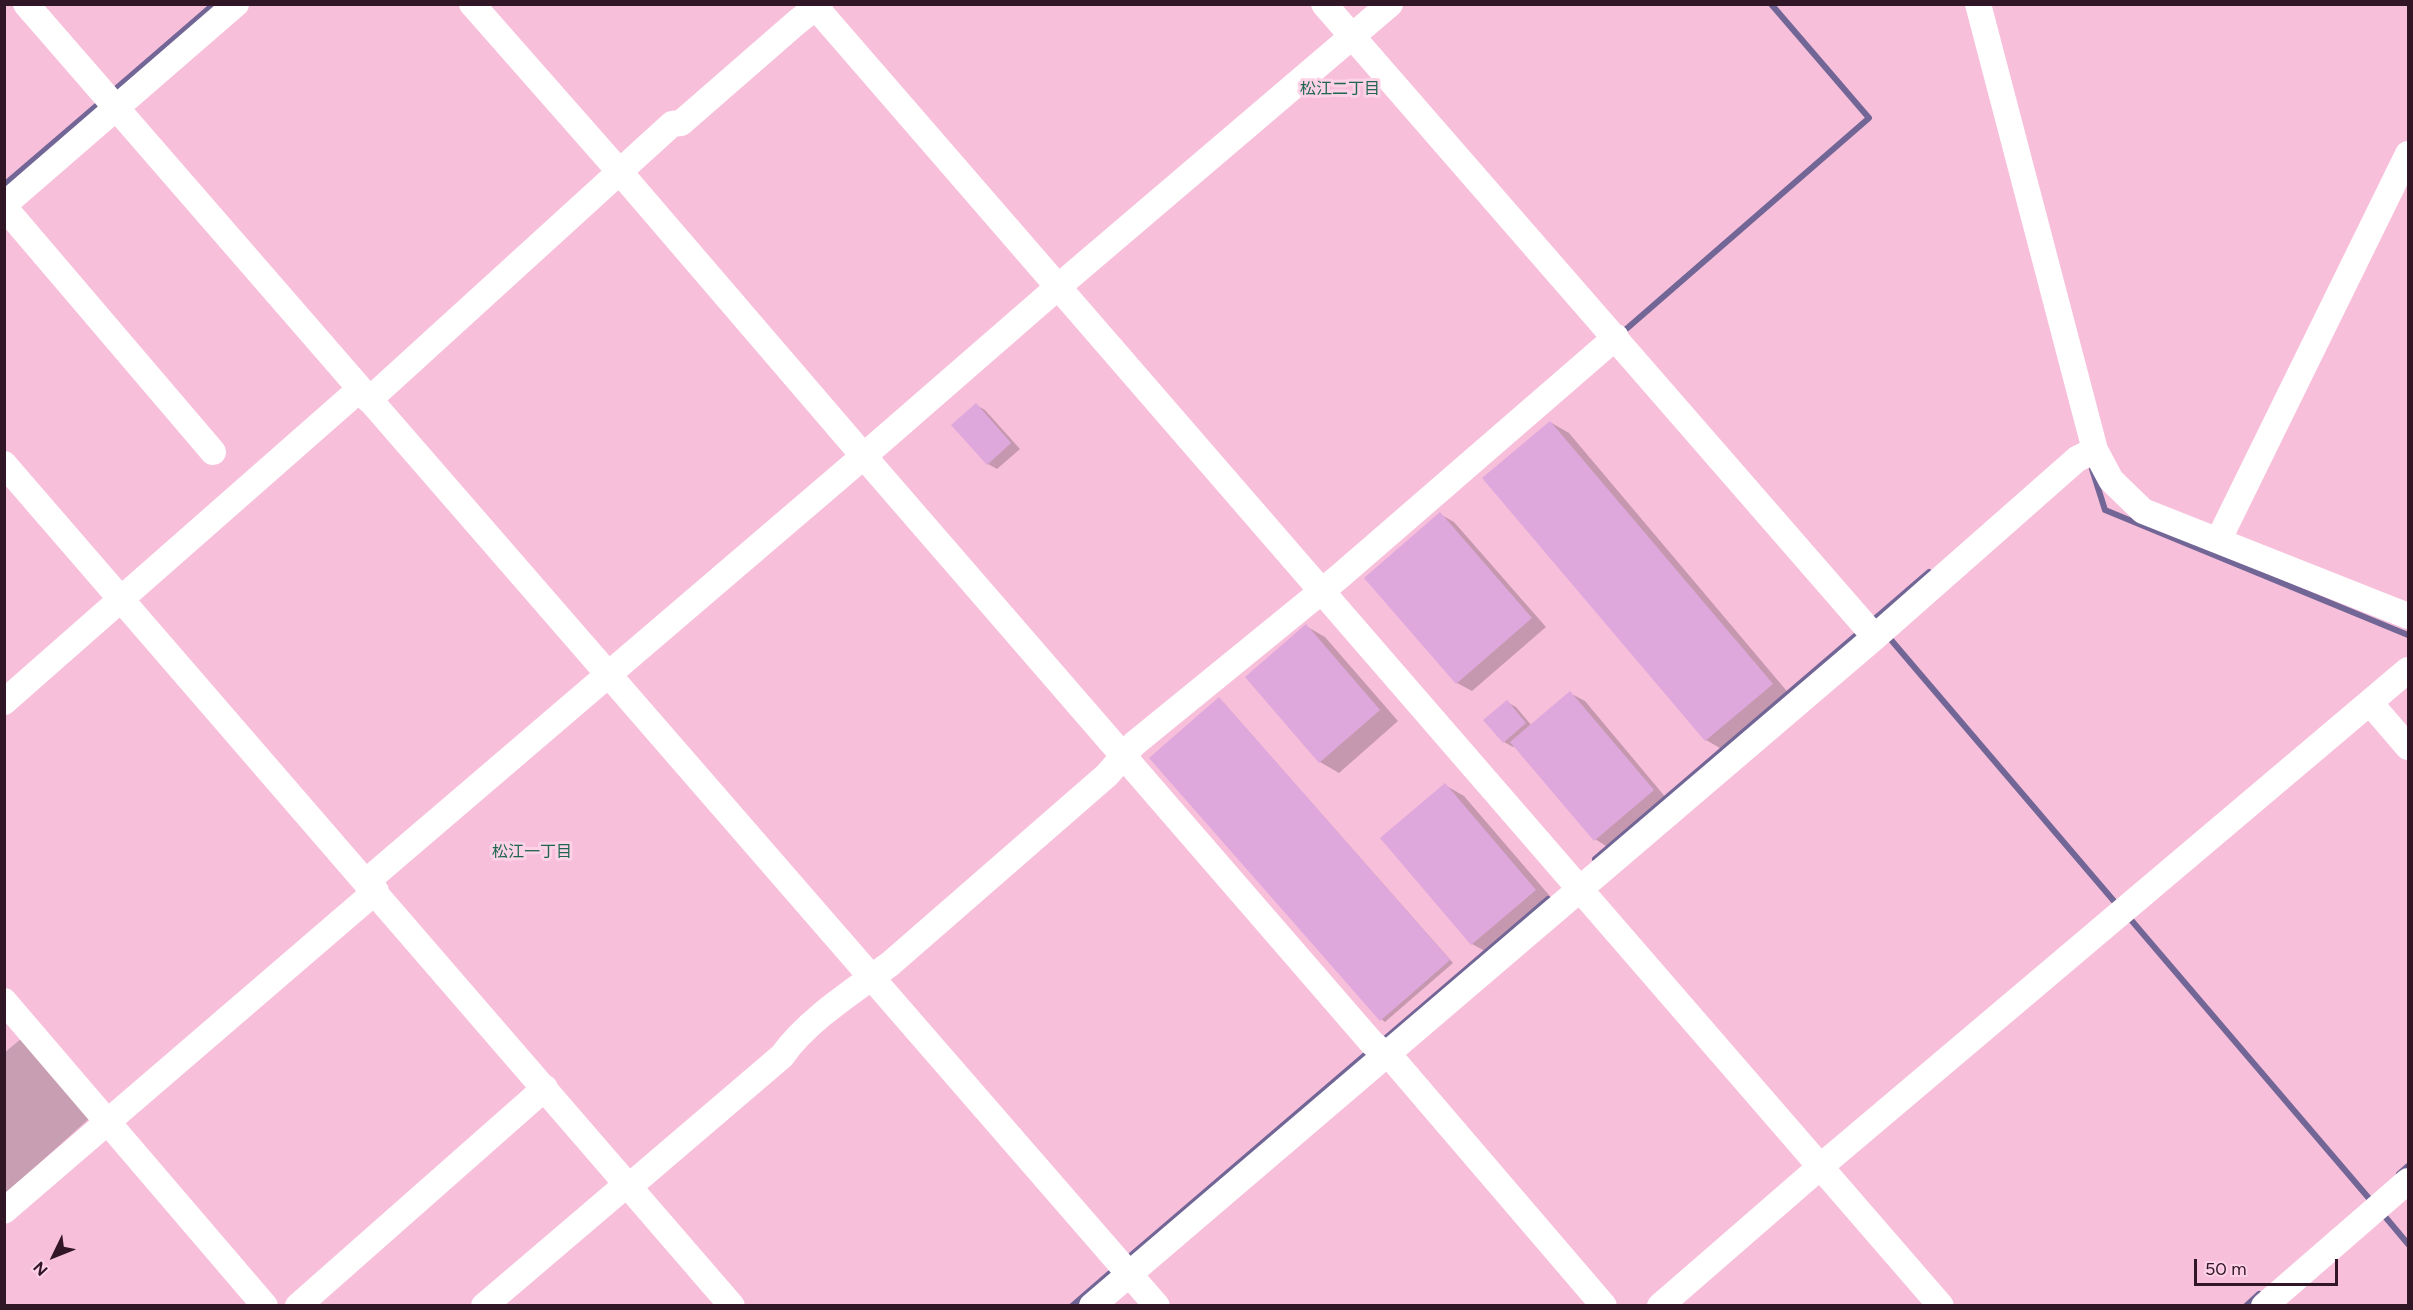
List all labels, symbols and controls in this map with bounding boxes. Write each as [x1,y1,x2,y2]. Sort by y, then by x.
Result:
district label: 松江二丁目 [1300,79,1380,99]
district label: 松江一丁目 [492,842,572,862]
north arrow [24,1226,84,1286]
scale bar [2197,1247,2341,1285]
text: N [29,1258,52,1280]
text: 50 m [2205,1258,2247,1280]

